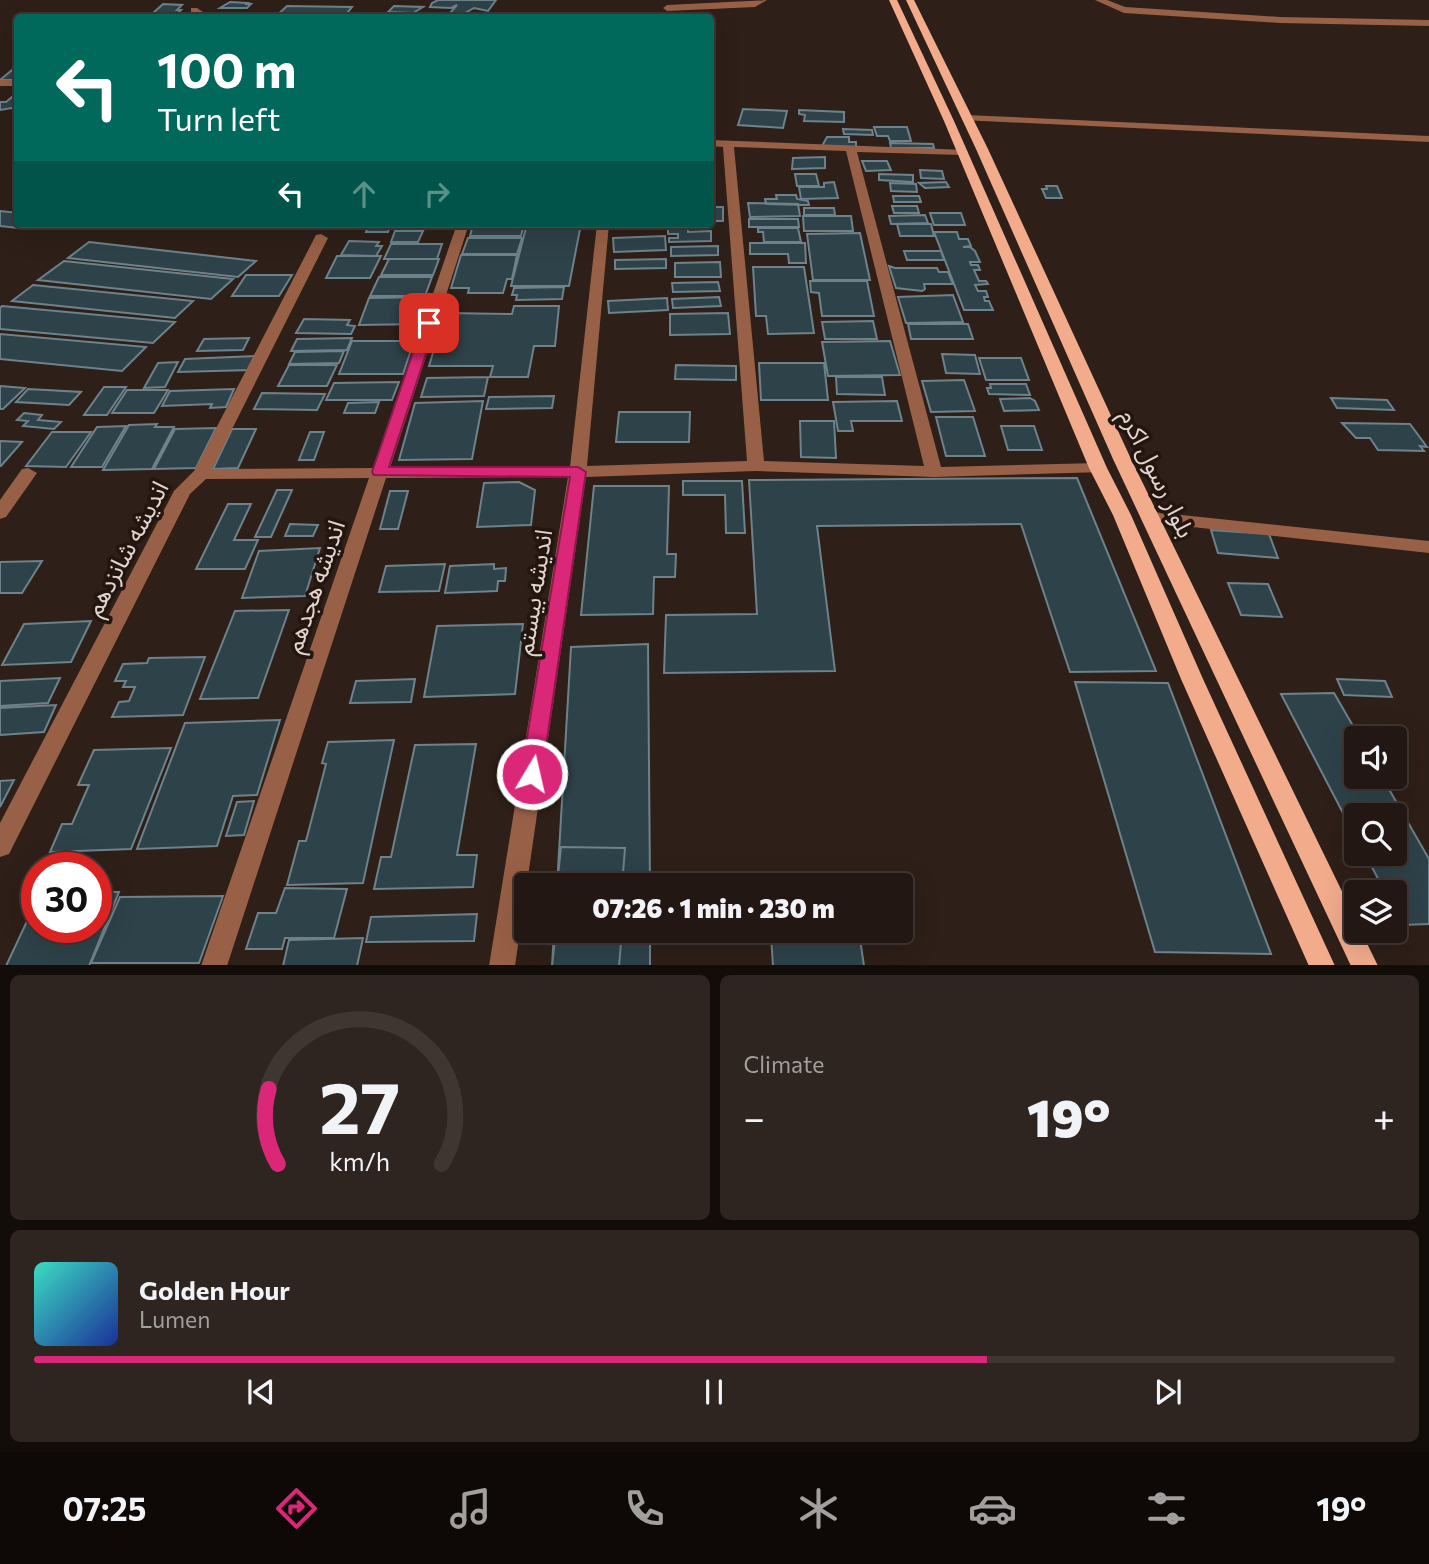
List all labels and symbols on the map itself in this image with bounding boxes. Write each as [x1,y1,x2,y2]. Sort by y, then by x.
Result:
pin [399,293,459,353]
street label: بلوار رسول اکرم [1110,404,1202,544]
street label: اندیشه شانزدهم [78,476,177,622]
street label: اندیشه هجدهم [278,516,354,657]
street label: اندیشه بیستم [509,527,561,658]
position arrow [495,737,569,811]
speed limit sign: 30 [21,852,112,943]

